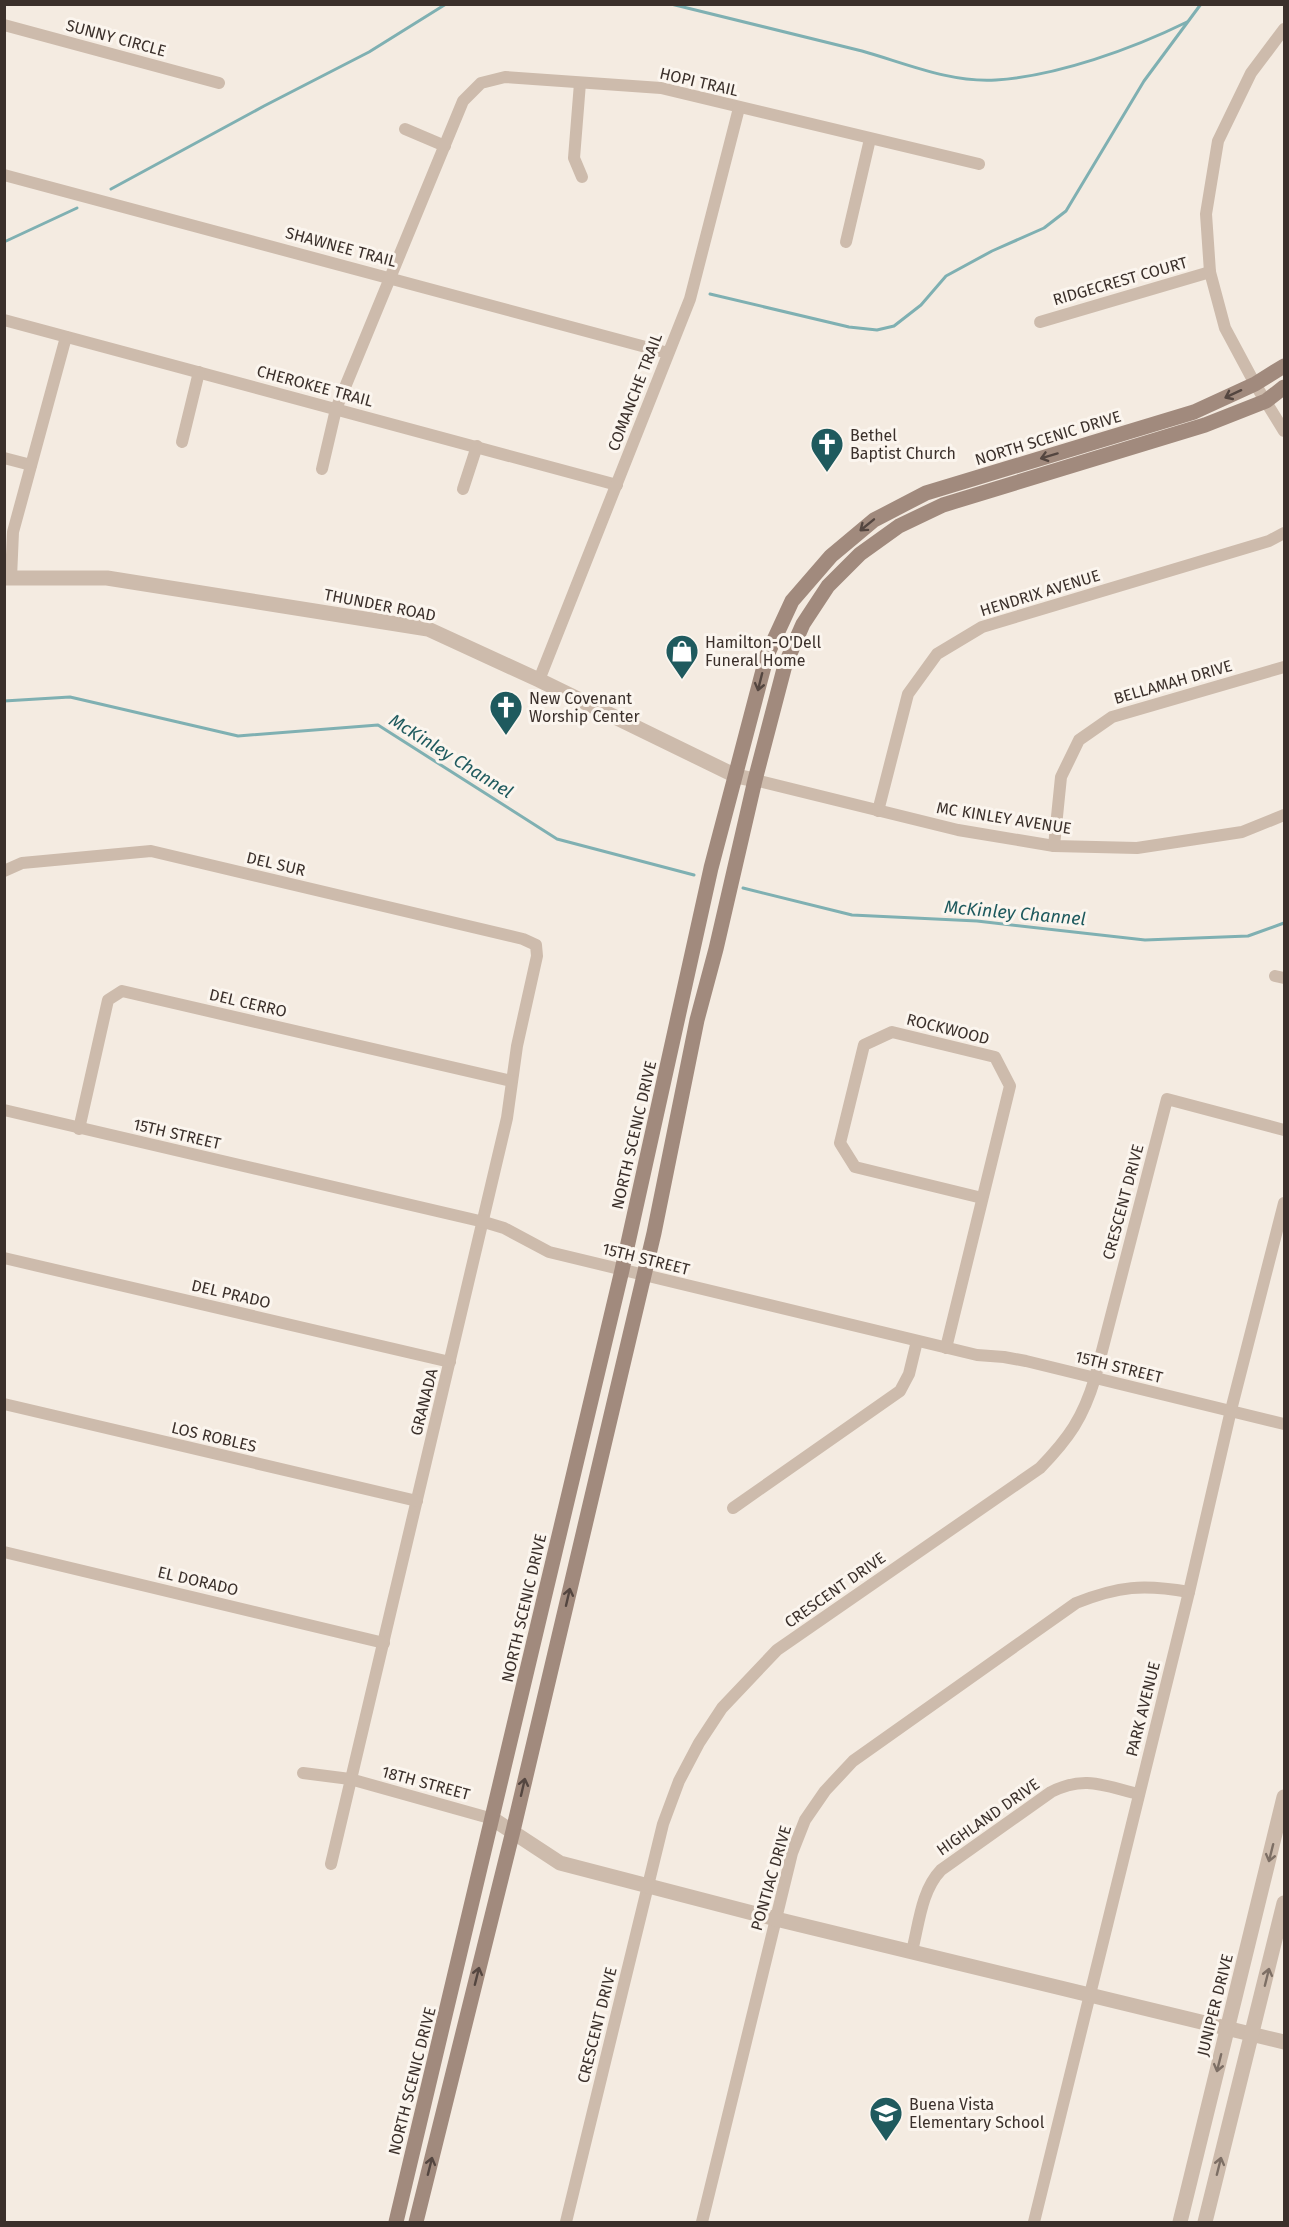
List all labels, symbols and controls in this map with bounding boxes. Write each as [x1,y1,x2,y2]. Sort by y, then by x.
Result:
street label: SUNNY CIRCLE [64,16,168,60]
street label: HOPI TRAIL [658,64,740,100]
street label: SHAWNEE TRAIL [283,223,399,271]
street label: RIDGECREST COURT [1051,253,1190,309]
street label: COMANCHE TRAIL [604,330,666,454]
street label: CHEROKEE TRAIL [255,361,375,411]
one-way arrow [1224,389,1242,400]
street label: NORTH SCENIC DRIVE [973,407,1123,469]
church icon: Bethel Baptist Church [809,426,845,473]
place label: Bethel Baptist Church [850,426,956,463]
one-way arrow [1039,451,1058,462]
one-way arrow [860,519,876,532]
street label: HENDRIX AVENUE [978,566,1102,620]
street label: THUNDER ROAD [323,585,437,625]
shop icon: Hamilton-O'Dell Funeral Home [664,633,700,680]
place label: Hamilton-O'Dell Funeral Home [705,633,821,670]
street label: BELLAMAH DRIVE [1112,656,1234,708]
one-way arrow [753,672,765,691]
church icon: New Covenant Worship Center [488,689,524,736]
place label: New Covenant Worship Center [529,689,640,726]
water label: McKinley Channel [385,709,517,803]
street label: MC KINLEY AVENUE [935,798,1073,838]
street label: DEL SUR [245,848,308,880]
water label: McKinley Channel [943,896,1087,930]
street label: DEL CERRO [207,985,289,1021]
street label: ROCKWOOD [905,1010,991,1048]
street label: NORTH SCENIC DRIVE [608,1059,660,1211]
street label: 15TH STREET [131,1115,223,1153]
street label: CRESCENT DRIVE [1098,1142,1148,1262]
street label: 15TH STREET [600,1239,692,1279]
street label: DEL PRADO [190,1276,272,1312]
street label: 15TH STREET [1073,1347,1165,1387]
street label: GRANADA [407,1366,442,1437]
street label: LOS ROBLES [170,1418,259,1456]
street label: NORTH SCENIC DRIVE [498,1532,550,1684]
street label: CRESCENT DRIVE [781,1548,889,1632]
street label: EL DORADO [156,1562,240,1600]
one-way arrow [563,1588,574,1607]
street label: PARK AVENUE [1122,1659,1164,1759]
street label: 18TH STREET [380,1762,473,1804]
street label: HIGHLAND DRIVE [933,1774,1043,1860]
one-way arrow [518,1778,530,1797]
street label: PONTIAC DRIVE [747,1823,795,1933]
one-way arrow [1264,1844,1276,1863]
street label: JUNIPER DRIVE [1193,1952,1237,2058]
street label: CRESCENT DRIVE [573,1965,621,2085]
one-way arrow [471,1967,483,1986]
one-way arrow [1261,1968,1273,1987]
street label: NORTH SCENIC DRIVE [384,2005,440,2157]
one-way arrow [1213,2053,1225,2072]
school or university icon: Buena Vista Elementary School [868,2095,904,2142]
place label: Buena Vista Elementary School [909,2095,1045,2132]
one-way arrow [424,2157,436,2176]
one-way arrow [1214,2157,1225,2176]

